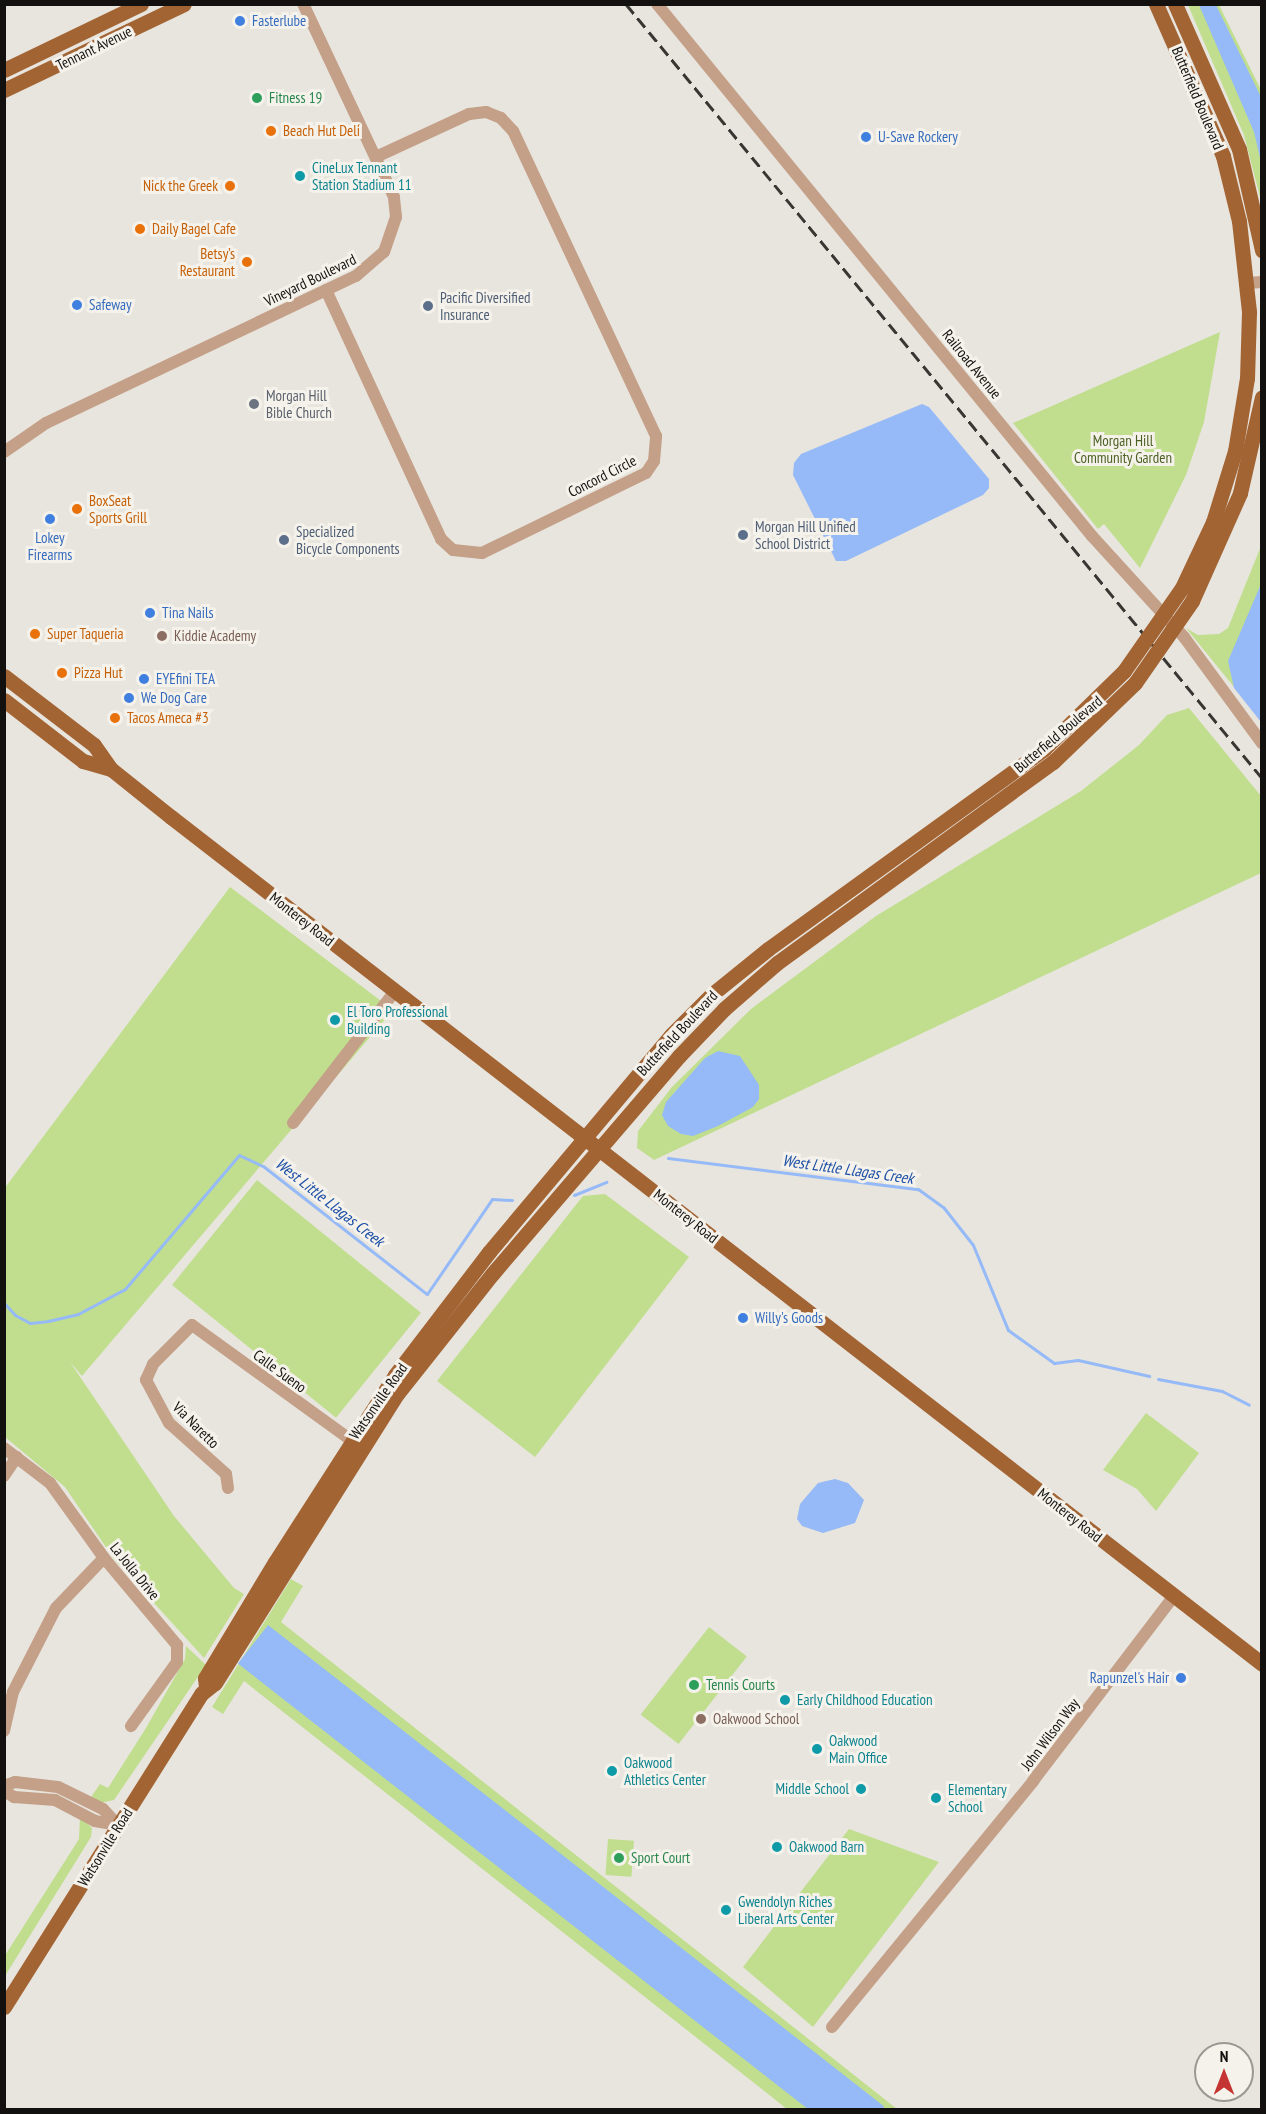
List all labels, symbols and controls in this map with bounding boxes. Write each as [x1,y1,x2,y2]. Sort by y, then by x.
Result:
place label: Fasterlube [252,12,306,30]
marker: Fasterlube [233,14,247,28]
street label: Tennant Avenue [53,22,135,74]
street label: Butterfield Boulevard [1168,44,1228,152]
place label: Fitness 19 [269,89,322,107]
marker: Fitness 19 [250,91,264,105]
place label: Beach Hut Deli [283,122,360,140]
marker: Beach Hut Deli [264,124,278,138]
place label: U-Save Rockery [878,128,958,146]
marker: U-Save Rockery [859,130,873,144]
place label: CineLux Tennant Station Stadium 11 [312,158,411,193]
marker: CineLux Tennant Station Stadium 11 [293,169,307,183]
place label: Nick the Greek [143,177,218,195]
marker: Nick the Greek [223,179,237,193]
place label: Daily Bagel Cafe [152,220,236,238]
marker: Daily Bagel Cafe [133,222,147,236]
place label: Betsy’s Restaurant [180,244,235,279]
street label: Vineyard Boulevard [261,250,359,310]
marker: Betsy’s Restaurant [240,255,254,269]
place label: Pacific Diversified Insurance [440,288,531,323]
place label: Safeway [89,296,132,314]
marker: Safeway [70,298,84,312]
marker: Pacific Diversified Insurance [421,299,435,313]
street label: Railroad Avenue [939,326,1005,402]
place label: Morgan Hill Bible Church [266,386,332,421]
marker: Morgan Hill Bible Church [247,397,261,411]
park label: Morgan Hill Community Garden [1074,431,1172,466]
street label: Concord Circle [565,451,639,501]
place label: BoxSeat Sports Grill [89,491,147,526]
marker: BoxSeat Sports Grill [70,502,84,516]
marker: Lokey Firearms [43,512,57,526]
place label: Morgan Hill Unified School District [755,517,856,552]
place label: Specialized Bicycle Components [296,522,400,557]
place label: Lokey Firearms [28,528,72,563]
marker: Morgan Hill Unified School District [736,528,750,542]
marker: Specialized Bicycle Components [277,533,291,547]
place label: Tina Nails [162,604,214,622]
marker: Tina Nails [143,606,157,620]
place label: Super Taqueria [47,625,124,643]
marker: Super Taqueria [28,627,42,641]
place label: Kiddie Academy [174,627,257,645]
marker: Kiddie Academy [155,629,169,643]
place label: Pizza Hut [74,664,123,682]
marker: Pizza Hut [55,666,69,680]
place label: EYEfini TEA [156,670,216,688]
marker: EYEfini TEA [137,672,151,686]
place label: We Dog Care [141,689,207,707]
marker: We Dog Care [122,691,136,705]
street label: Butterfield Boulevard [1010,692,1106,776]
place label: Tacos Ameca #3 [127,709,209,727]
marker: Tacos Ameca #3 [108,711,122,725]
street label: Monterey Road [266,888,338,950]
street label: Butterfield Boulevard [633,987,721,1079]
place label: El Toro Professional Building [347,1002,448,1037]
marker: El Toro Professional Building [328,1013,342,1027]
water label: West Little Llagas Creek [781,1150,915,1188]
water label: West Little Llagas Creek [272,1154,388,1250]
street label: Monterey Road [650,1185,722,1247]
place label: Willy's Goods [755,1309,823,1327]
marker: Willy's Goods [736,1311,750,1325]
street label: Calle Sueno [250,1346,310,1396]
street label: Watsonville Road [345,1359,411,1443]
street label: Via Naretto [169,1398,223,1452]
street label: Monterey Road [1034,1484,1106,1546]
street label: La Jolla Drive [106,1539,164,1603]
place label: Rapunzel's Hair [1090,1669,1169,1687]
marker: Rapunzel's Hair [1174,1671,1188,1685]
place label: Tennis Courts [706,1676,775,1694]
marker: Tennis Courts [687,1678,701,1692]
place label: Early Childhood Education [797,1691,933,1709]
marker: Early Childhood Education [778,1693,792,1707]
street label: John Wilson Way [1017,1694,1083,1774]
place label: Oakwood School [713,1710,799,1728]
marker: Oakwood School [694,1712,708,1726]
place label: Oakwood Main Office [829,1731,887,1766]
marker: Oakwood Main Office [810,1742,824,1756]
place label: Oakwood Athletics Center [624,1753,706,1788]
marker: Oakwood Athletics Center [605,1764,619,1778]
place label: Middle School [776,1780,849,1798]
place label: Elementary School [948,1780,1007,1815]
marker: Middle School [854,1782,868,1796]
marker: Elementary School [929,1791,943,1805]
street label: Watsonville Road [74,1805,136,1889]
place label: Oakwood Barn [789,1838,864,1856]
marker: Oakwood Barn [770,1840,784,1854]
place label: Sport Court [631,1849,690,1867]
marker: Sport Court [612,1851,626,1865]
place label: Gwendolyn Riches Liberal Arts Center [738,1892,834,1927]
marker: Gwendolyn Riches Liberal Arts Center [719,1903,733,1917]
north arrow [1194,2042,1254,2102]
text: N [1220,2046,1228,2066]

